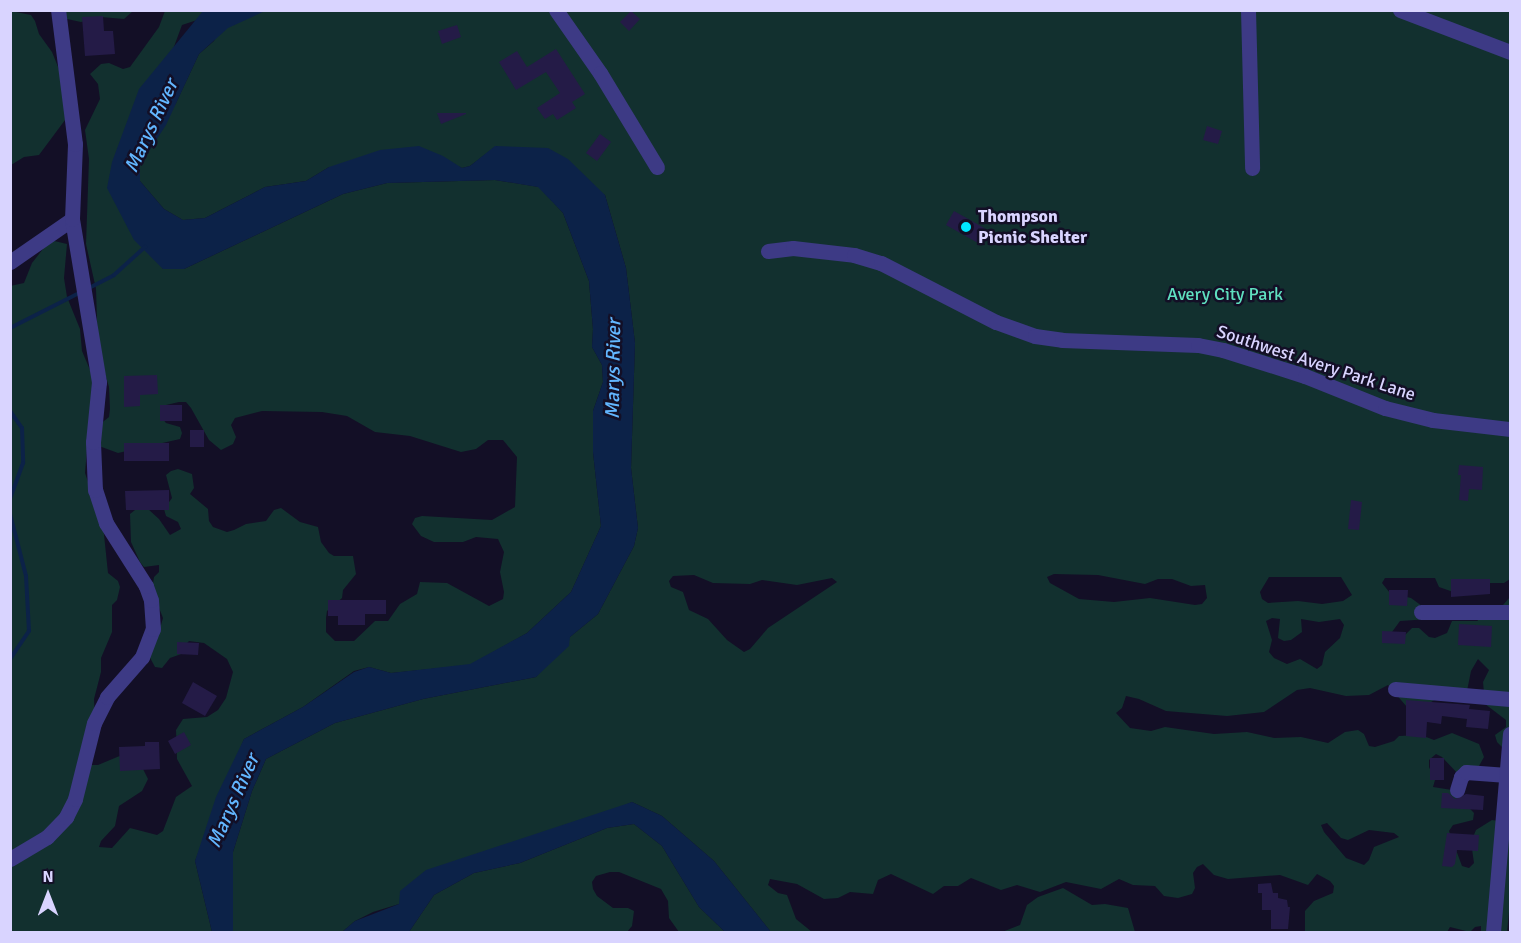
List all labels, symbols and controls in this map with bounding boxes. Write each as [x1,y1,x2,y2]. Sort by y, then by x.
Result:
water label: Marys River [119,76,183,176]
place label: Thompson Picnic Shelter [978,206,1087,248]
marker: Thompson Picnic Shelter [959,220,973,234]
park label: Avery City Park [1167,283,1283,305]
water label: Marys River [600,319,626,419]
street label: Southwest Avery Park Lane [1214,321,1418,405]
water label: Marys River [202,750,264,852]
north arrow [18,865,78,925]
text: N [42,867,54,887]

